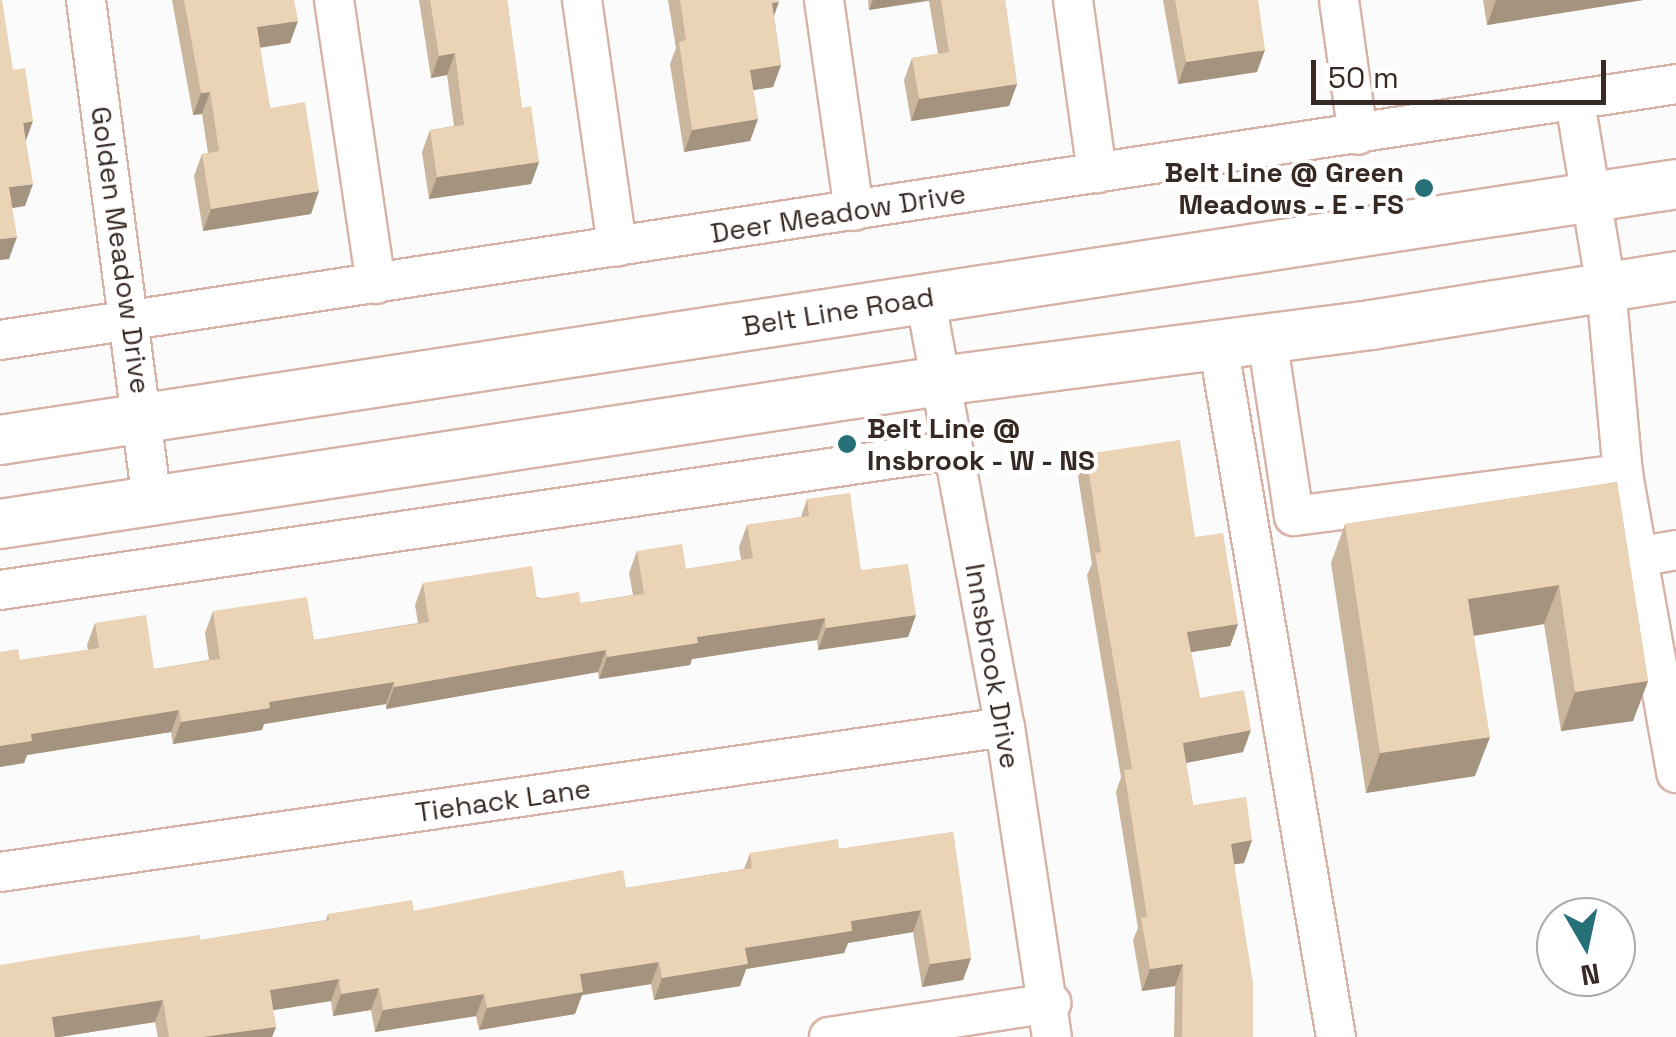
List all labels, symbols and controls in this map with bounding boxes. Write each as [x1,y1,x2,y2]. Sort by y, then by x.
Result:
scale bar [1316,40,1611,102]
text: 50 m [1328,58,1399,97]
street label: Golden Meadow Drive [84,104,158,396]
place label: Belt Line @ Green Meadows - E - FS [1165,155,1404,221]
street label: Deer Meadow Drive [708,176,968,250]
marker: Belt Line @ Green Meadows - E - FS [1413,177,1435,199]
street label: Belt Line Road [740,279,936,343]
place label: Belt Line @ Insbrook - W - NS [867,411,1098,477]
marker: Belt Line @ Insbrook - W - NS [836,433,858,455]
street label: Innsbrook Drive [958,561,1028,771]
street label: Tiehack Lane [413,771,593,829]
north arrow [1536,897,1636,997]
text: N [1578,955,1602,994]

